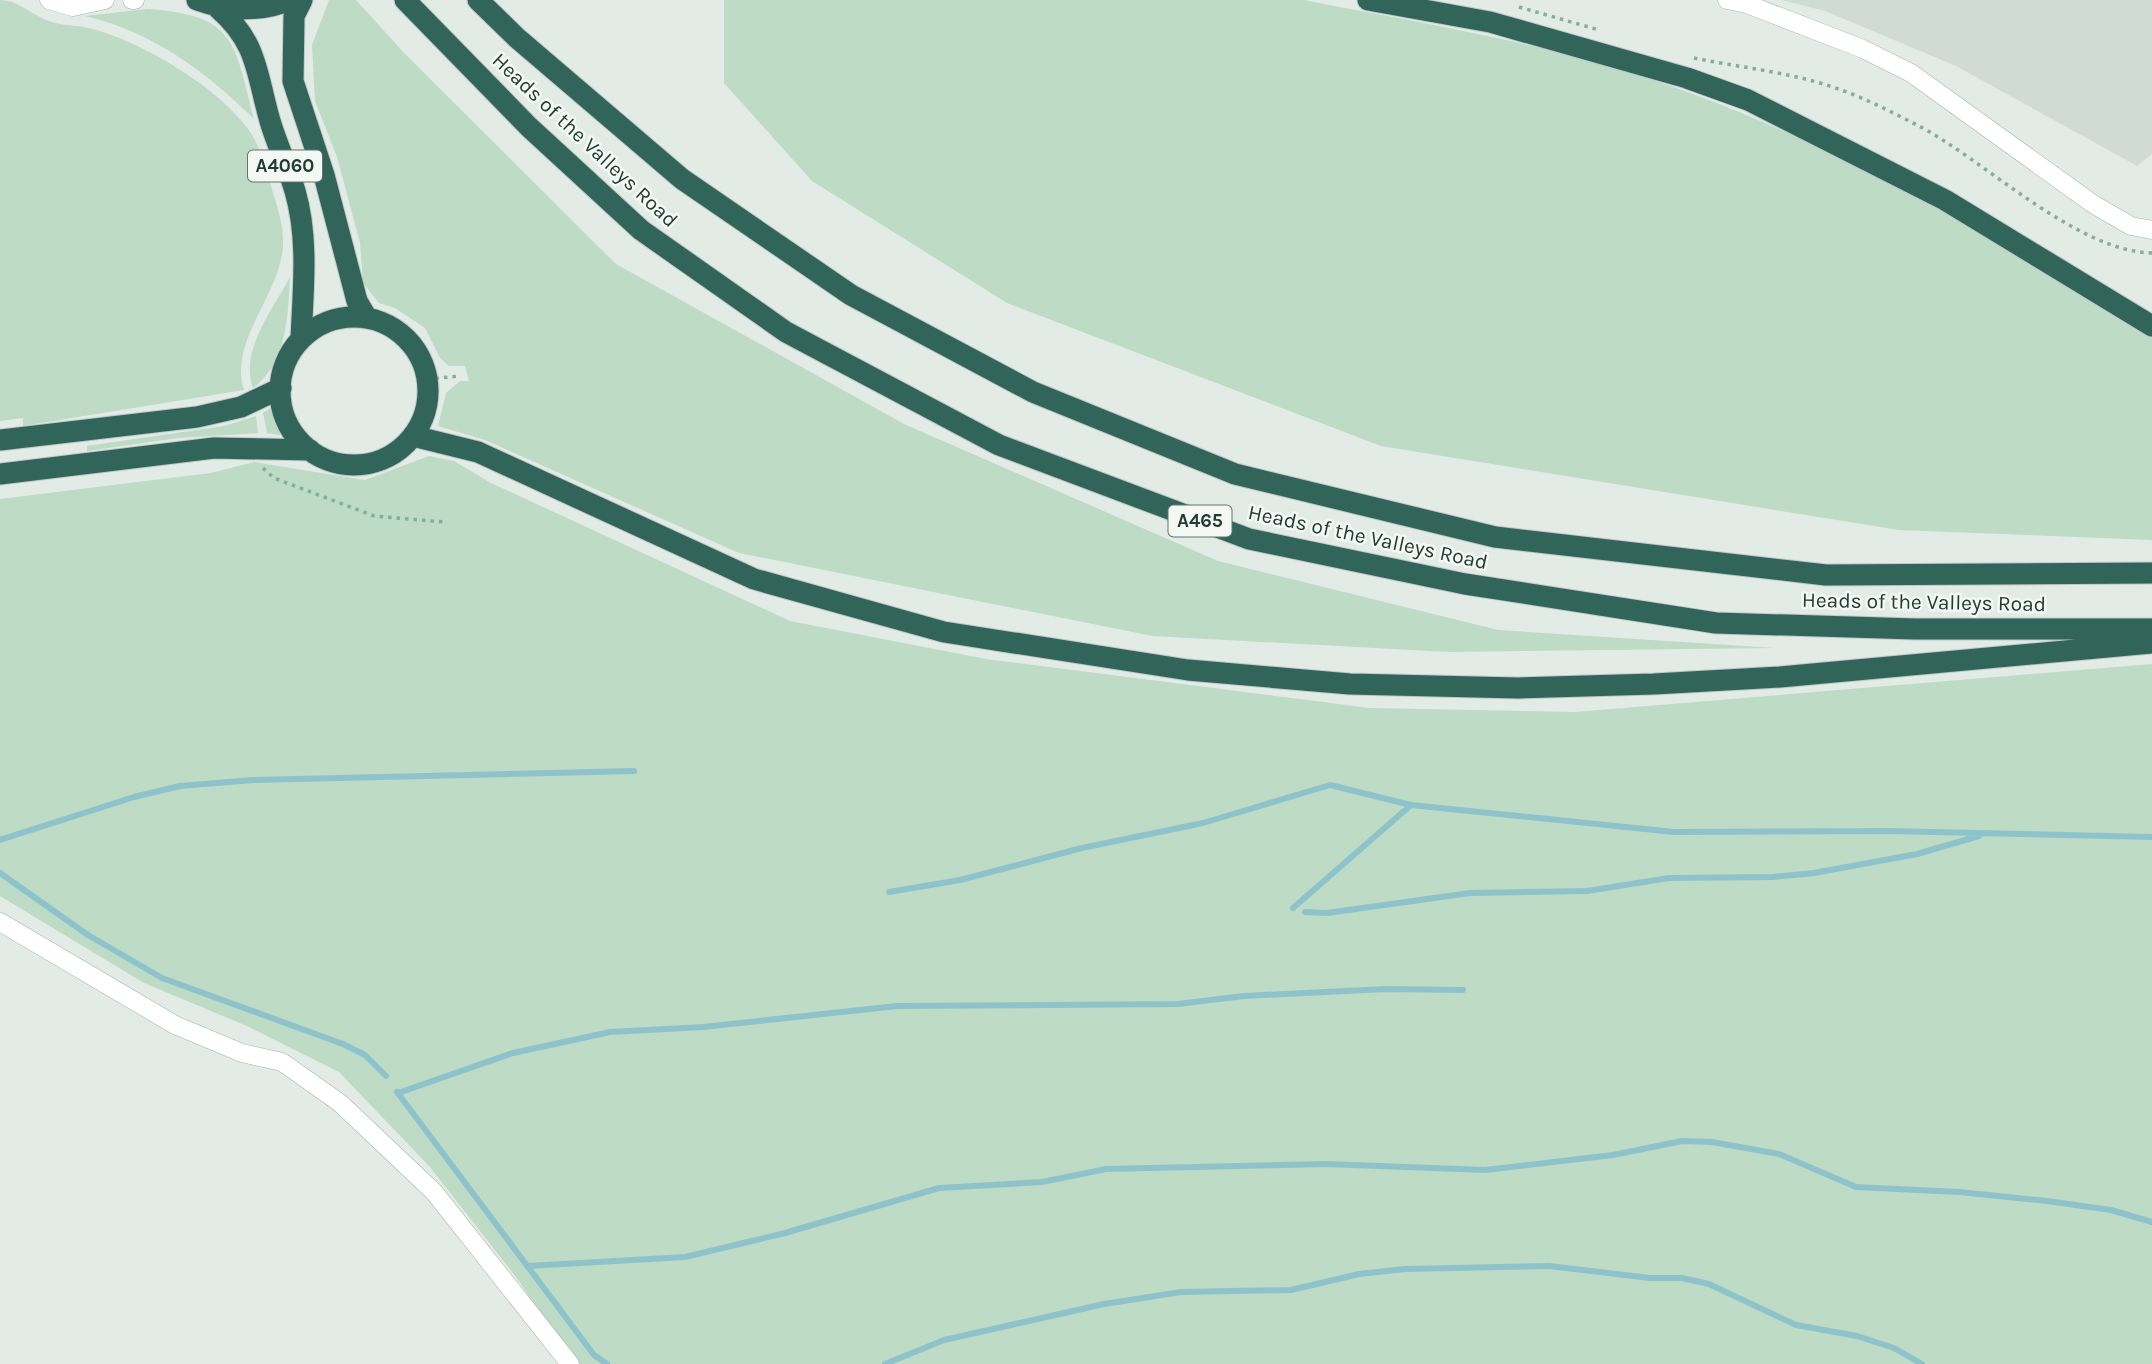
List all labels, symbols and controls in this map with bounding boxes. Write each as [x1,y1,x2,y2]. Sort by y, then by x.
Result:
street label: Heads of the Valleys Road [488,48,682,232]
road number: A4060 [248,150,322,182]
street label: Heads of the Valleys Road [1246,500,1490,574]
road number: A465 [1168,506,1232,536]
street label: Heads of the Valleys Road [1802,588,2046,616]

